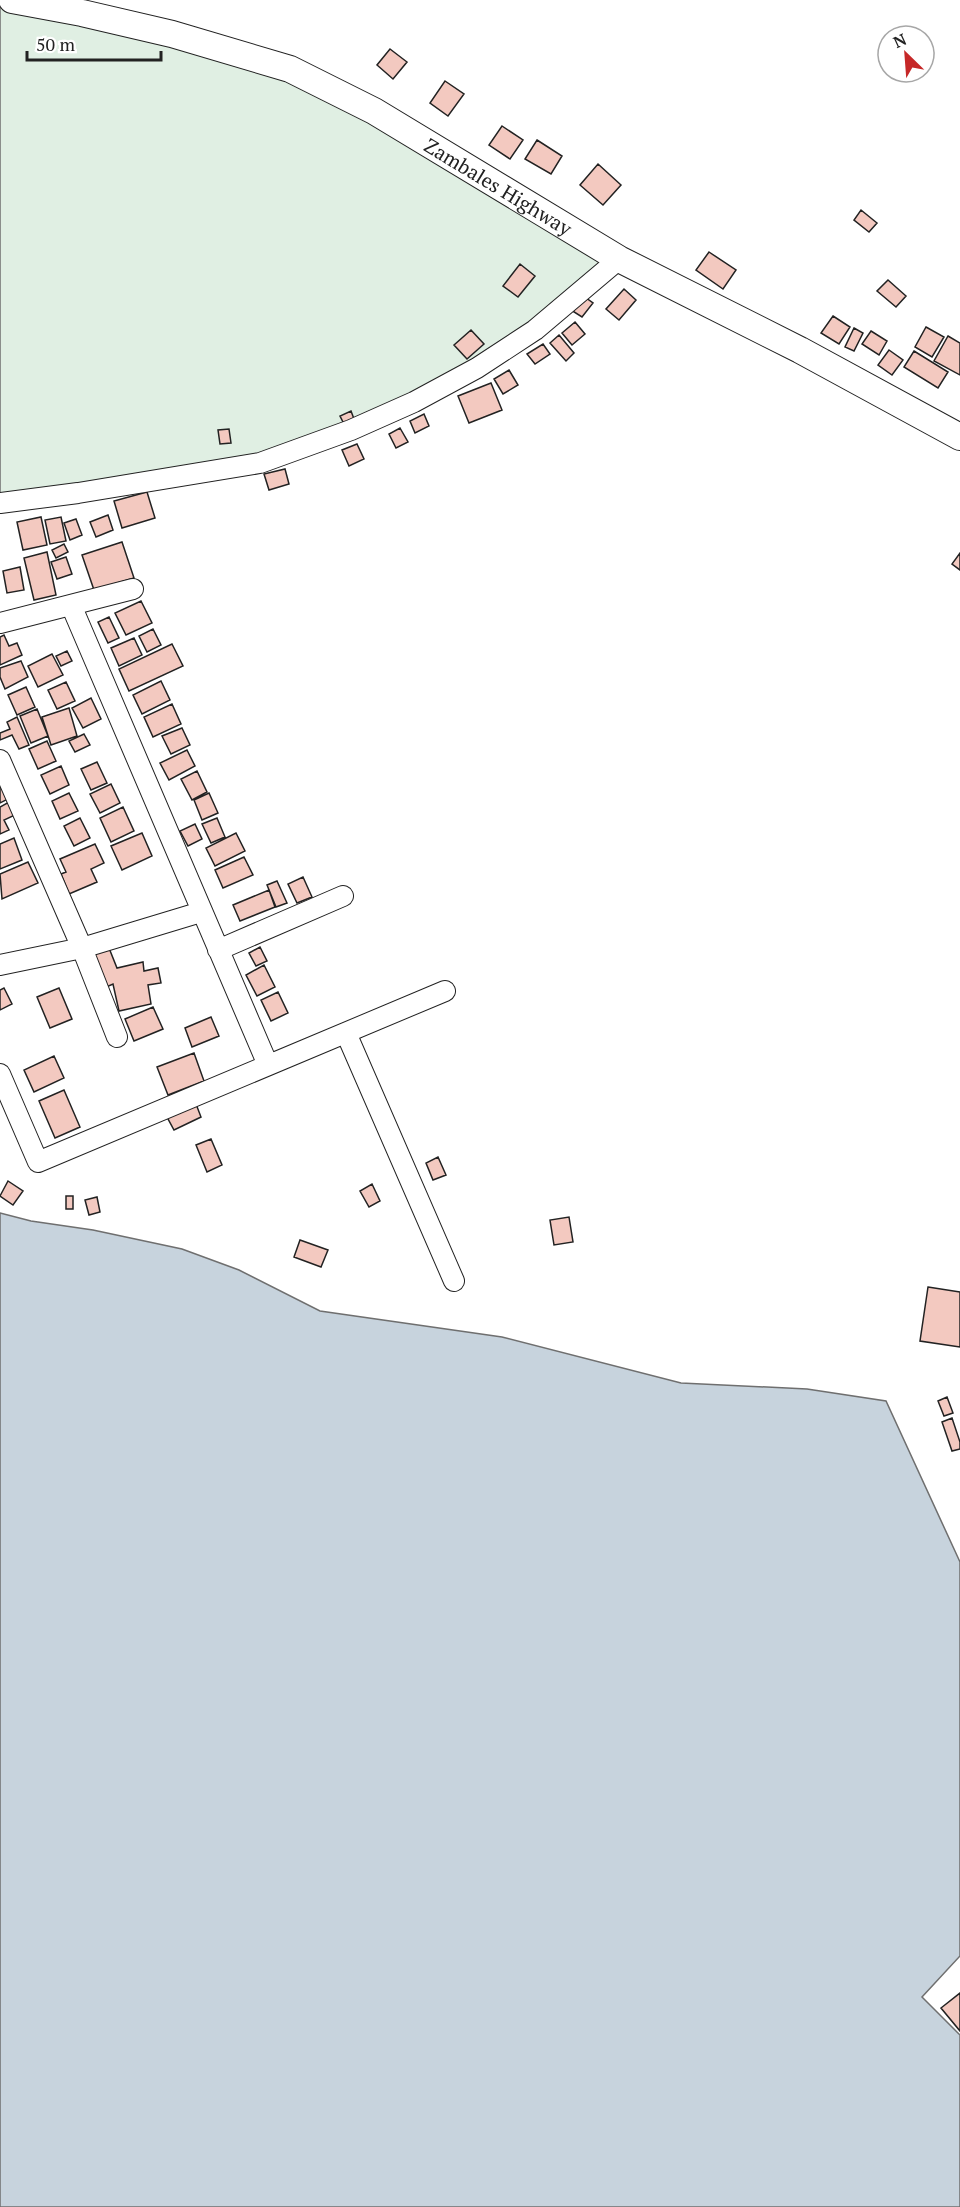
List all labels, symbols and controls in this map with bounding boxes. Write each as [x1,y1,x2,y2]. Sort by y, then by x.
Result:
scale bar [27,24,160,62]
north arrow [876,24,936,84]
text: N [890,28,910,53]
text: 50 m [36,32,76,56]
street label: Zambales Highway [420,131,578,242]

